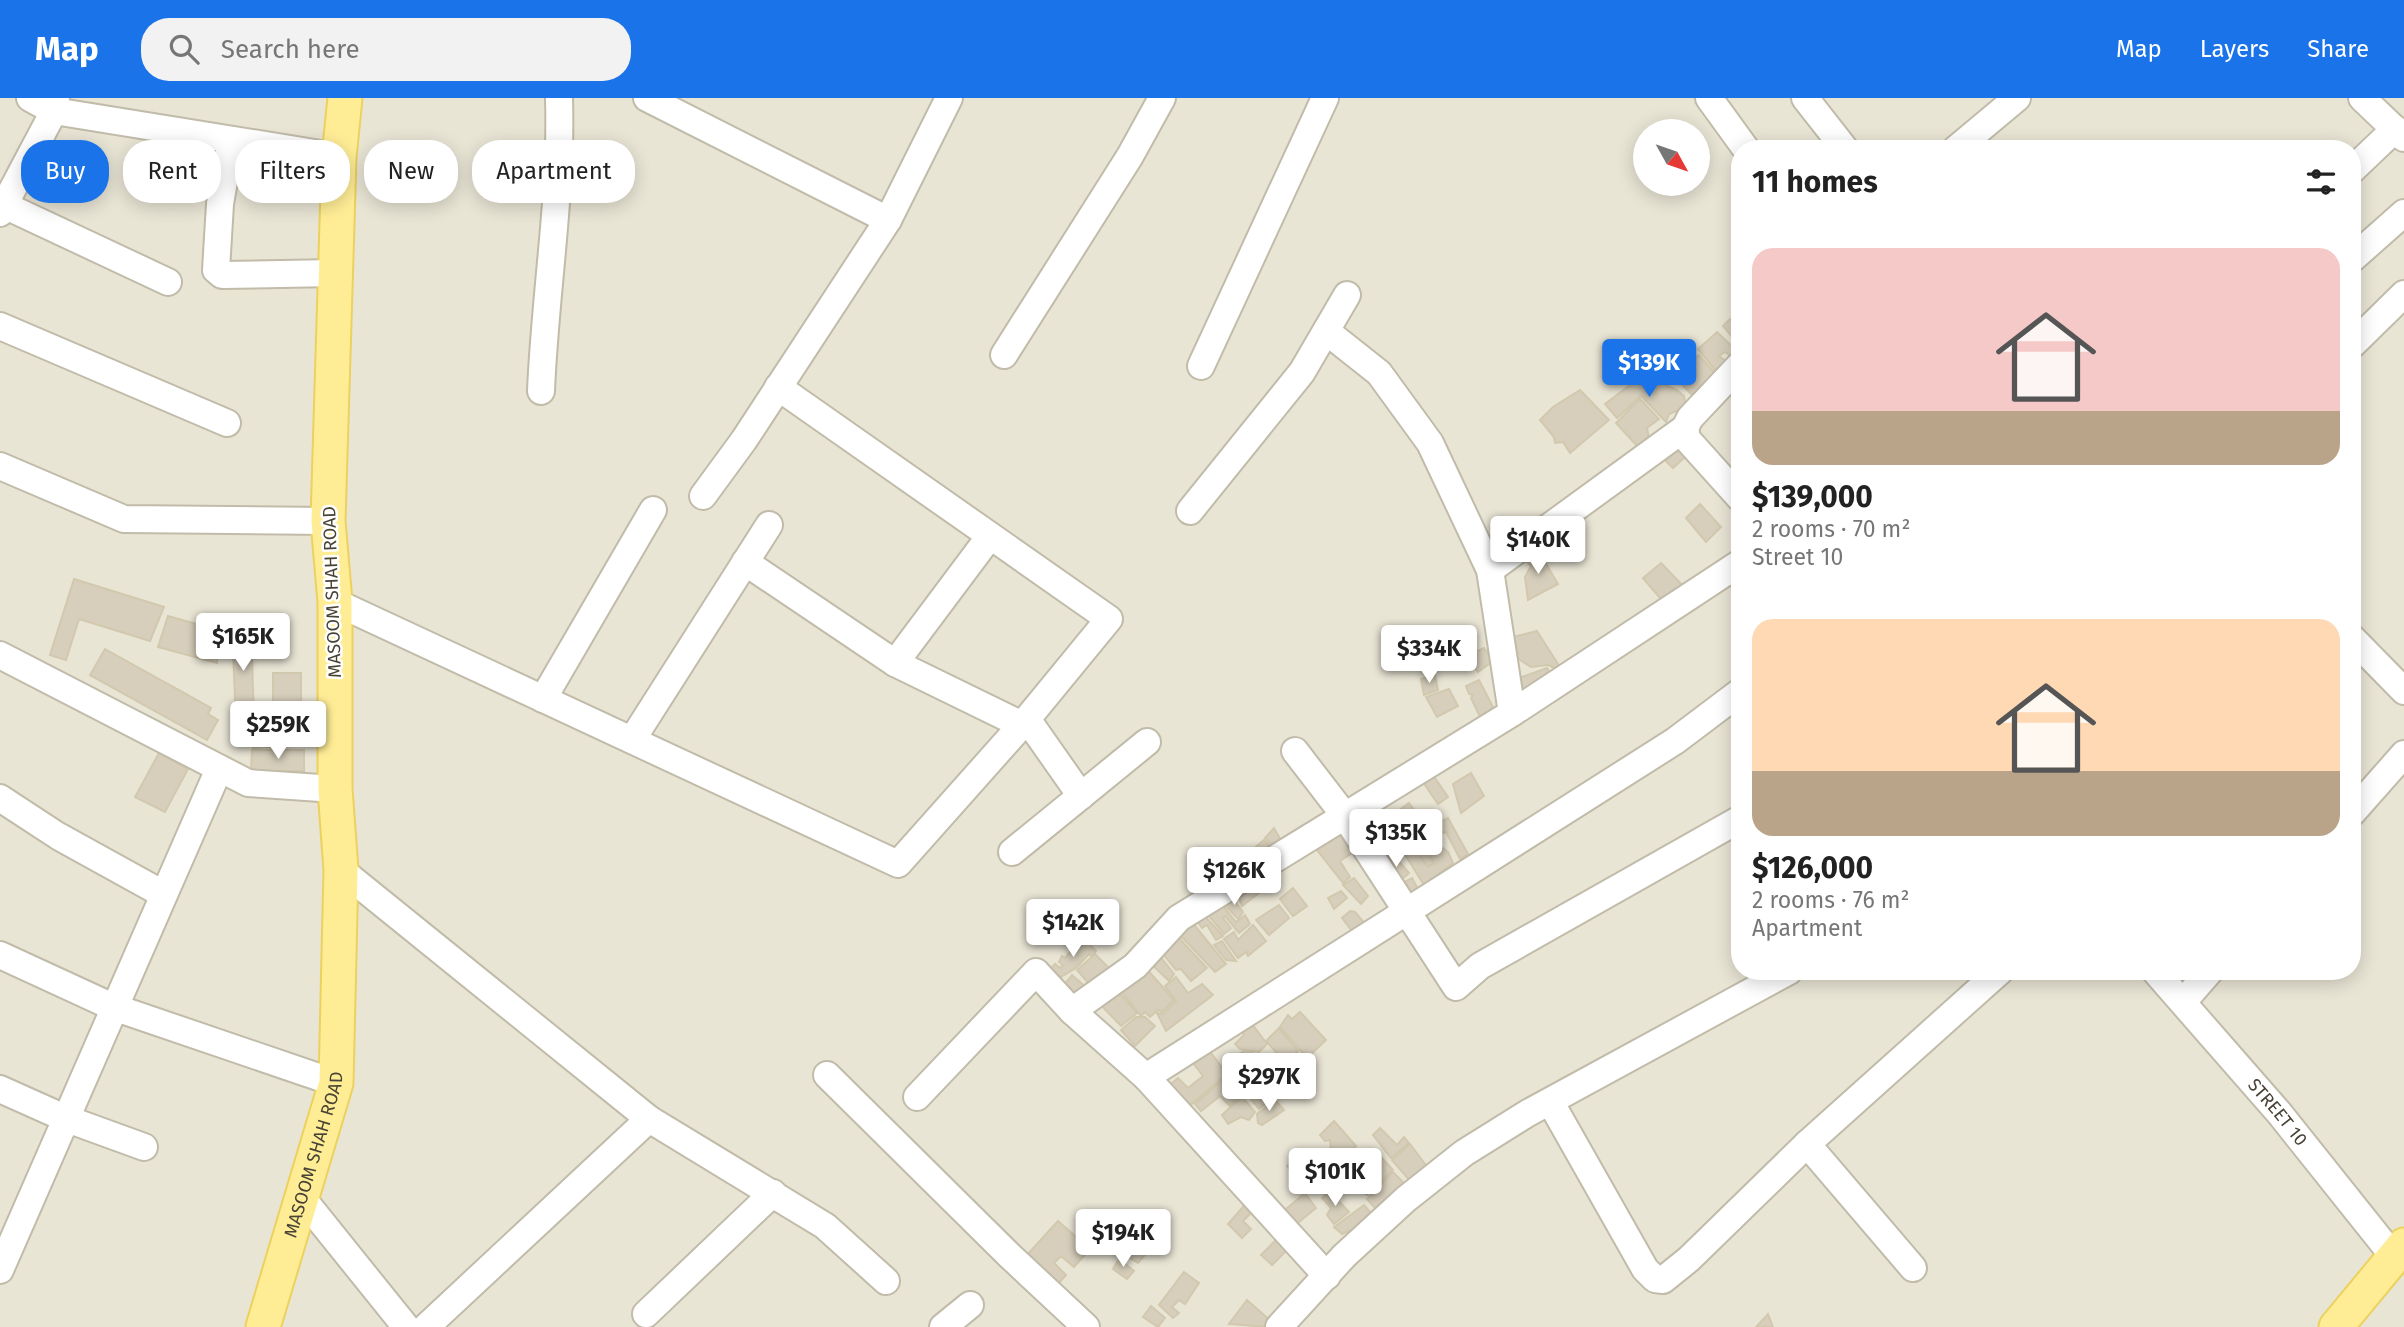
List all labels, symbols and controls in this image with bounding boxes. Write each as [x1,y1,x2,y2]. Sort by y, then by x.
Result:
search box [141,18,631,81]
text: Map [35,29,99,69]
icon: search [165,30,203,68]
text: Search here [221,34,360,65]
text: Map [2116,35,2162,63]
text: Layers [2200,35,2269,63]
text: Share [2307,35,2369,63]
north arrow [1633,119,1710,196]
map controls [1633,119,1710,196]
chip: Buy [21,140,109,203]
chip: Rent [123,140,221,203]
chip: Filters [235,140,350,203]
chip: New [364,140,458,203]
chip: Apartment [472,140,635,203]
icon: filters [2302,163,2340,201]
text: 11 homes [1752,164,1878,200]
icon: home [1983,294,2109,420]
pin: $139K [1600,340,1698,399]
text: $139K [1618,348,1680,376]
text: $139,000 [1752,479,1873,515]
street label: MASOOM SHAH ROAD [318,506,346,678]
text: 2 rooms · 70 m² [1752,515,1910,543]
pin: $140K [1489,517,1587,576]
text: $140K [1506,525,1570,553]
text: Street 10 [1752,543,1843,571]
pin: $165K [194,614,292,673]
text: $165K [212,622,274,650]
pin: $334K [1380,626,1478,685]
text: $334K [1397,634,1461,662]
icon: home [1983,665,2109,791]
pin: $259K [229,702,327,761]
text: $259K [246,710,310,738]
pin: $135K [1347,810,1445,869]
text: $135K [1365,818,1427,846]
pin: $126K [1185,848,1283,907]
text: $126,000 [1752,850,1873,886]
text: $126K [1203,856,1265,884]
text: 2 rooms · 76 m² [1752,886,1910,914]
pin: $142K [1024,900,1122,959]
text: $142K [1042,908,1104,936]
text: Apartment [1752,914,1862,942]
pin: $297K [1220,1054,1318,1113]
text: $297K [1238,1062,1300,1090]
street label: MASOOM SHAH ROAD [279,1071,347,1240]
street label: STREET 10 [2243,1074,2312,1150]
pin: $101K [1286,1148,1384,1208]
text: $101K [1305,1157,1365,1185]
pin: $194K [1074,1210,1172,1269]
text: $194K [1092,1218,1154,1246]

